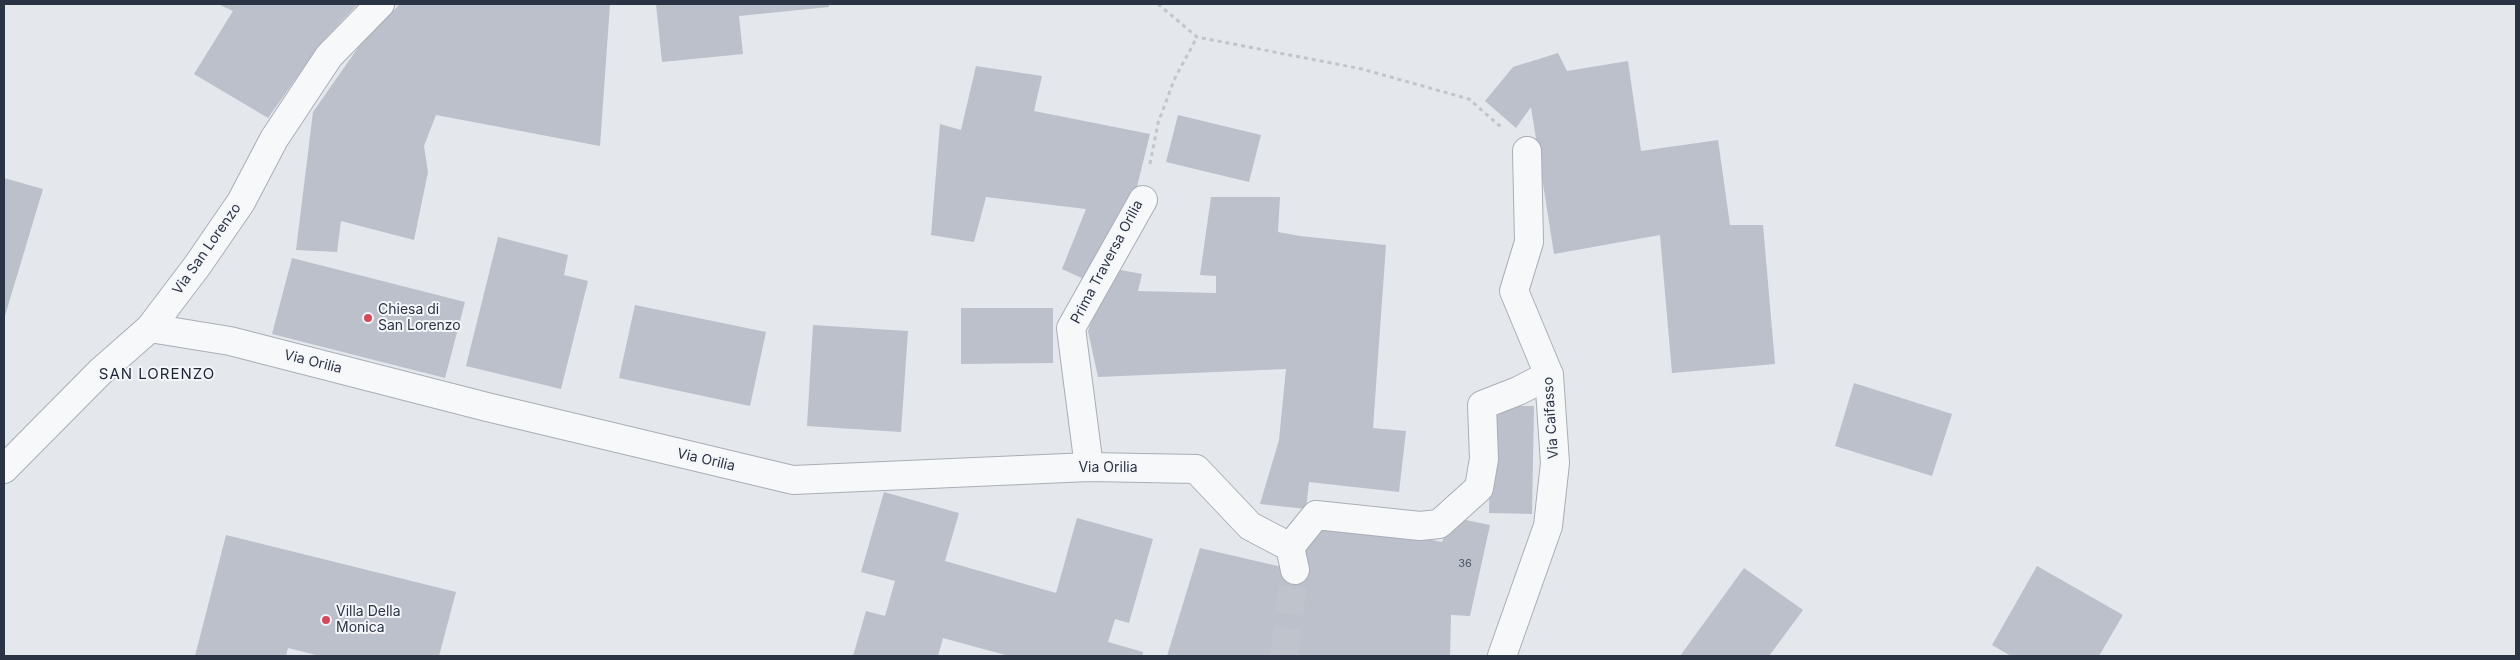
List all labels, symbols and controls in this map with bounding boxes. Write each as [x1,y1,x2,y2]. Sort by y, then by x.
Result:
street label: Prima Traversa Orilia [1067,197,1147,327]
street label: Via San Lorenzo [169,200,245,298]
place label: Chiesa di San Lorenzo [378,302,461,334]
marker: Chiesa di San Lorenzo [362,312,374,324]
street label: Via Orilia [282,347,344,377]
district label: SAN LORENZO [97,365,217,383]
street label: Via Caifasso [1540,376,1562,460]
street label: Via Orilia [675,445,737,475]
street label: Via Orilia [1078,460,1138,476]
house number: 36 [1458,557,1472,571]
place label: Villa Della Monica [336,604,401,636]
marker: Villa Della Monica [320,614,332,626]

